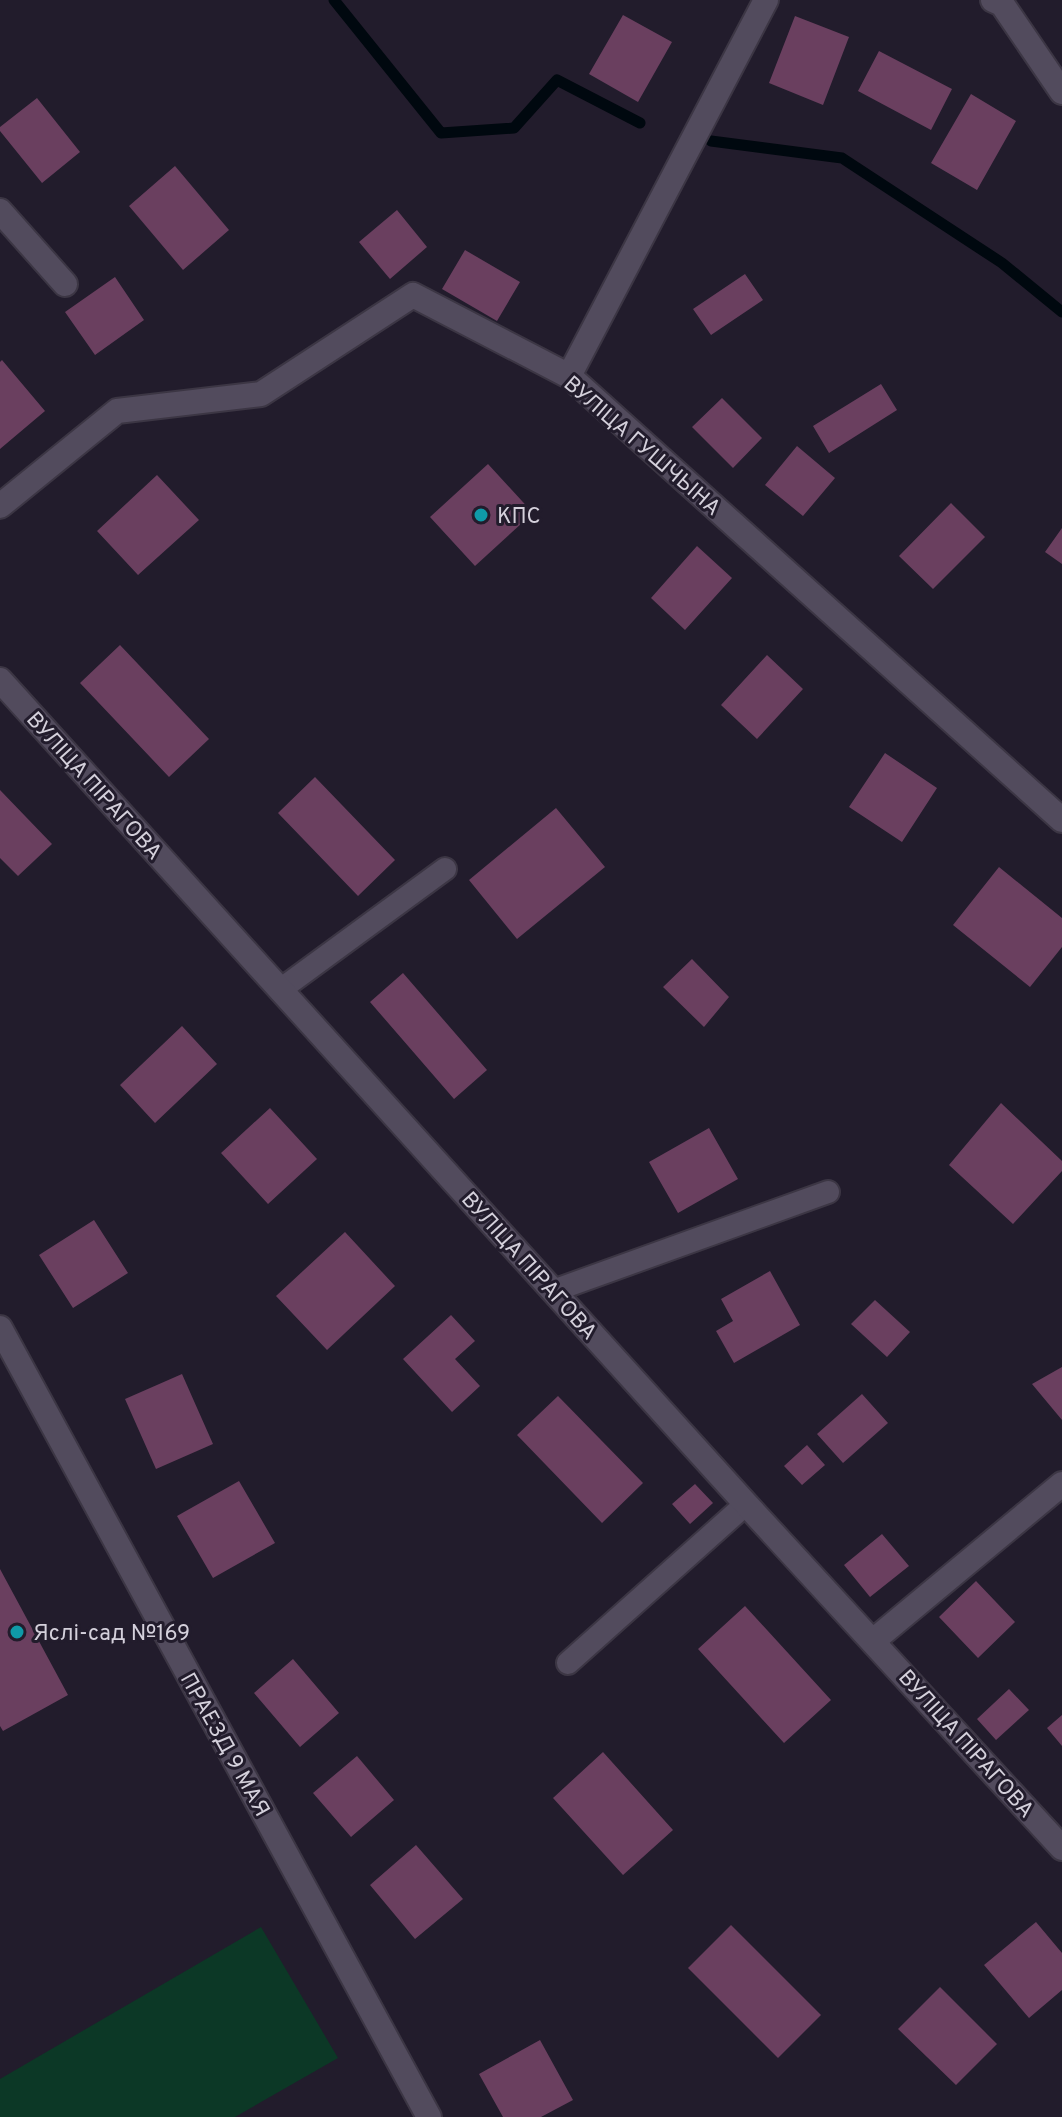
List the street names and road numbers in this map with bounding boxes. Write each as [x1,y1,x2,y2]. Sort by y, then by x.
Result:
street label: ВУЛІЦА ГУШЧЫНА [557,371,725,523]
street label: ВУЛІЦА ПІРАГОВА [19,707,167,866]
street label: ВУЛІЦА ПІРАГОВА [454,1187,602,1346]
street label: ВУЛІЦА ПІРАГОВА [891,1665,1039,1824]
street label: ПРАЕЗД 9 МАЯ [173,1669,275,1822]

